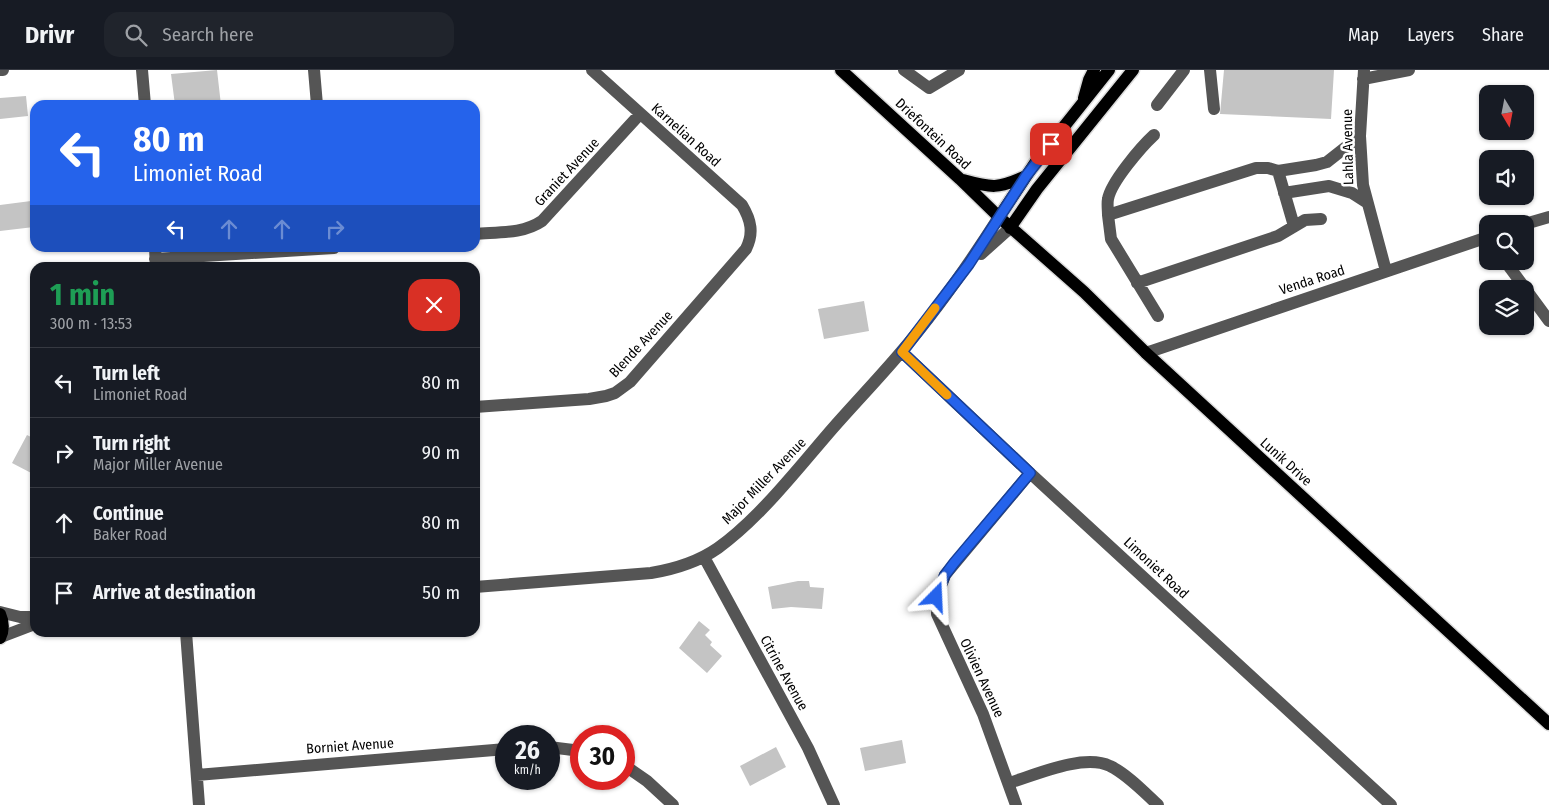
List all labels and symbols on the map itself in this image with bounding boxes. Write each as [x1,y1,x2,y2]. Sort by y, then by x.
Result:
north arrow [1479,85,1534,140]
street label: Driefontein Road [892,95,974,173]
street label: Karnelian Road [648,100,724,170]
street label: Lahla Avenue [1339,109,1357,185]
pin [1030,123,1072,165]
street label: Graniet Avenue [531,134,603,210]
street label: Venda Road [1277,261,1347,299]
street label: Blende Avenue [606,307,676,381]
street label: Major Miller Avenue [718,434,810,528]
street label: Lunik Drive [1257,434,1315,490]
street label: Limoniet Road [1120,534,1192,602]
position arrow [909,570,961,622]
street label: Citrine Avenue [756,632,812,714]
street label: Olivien Avenue [956,636,1008,720]
speed limit sign: 30 [570,725,635,790]
street label: Borniet Avenue [306,734,394,758]

